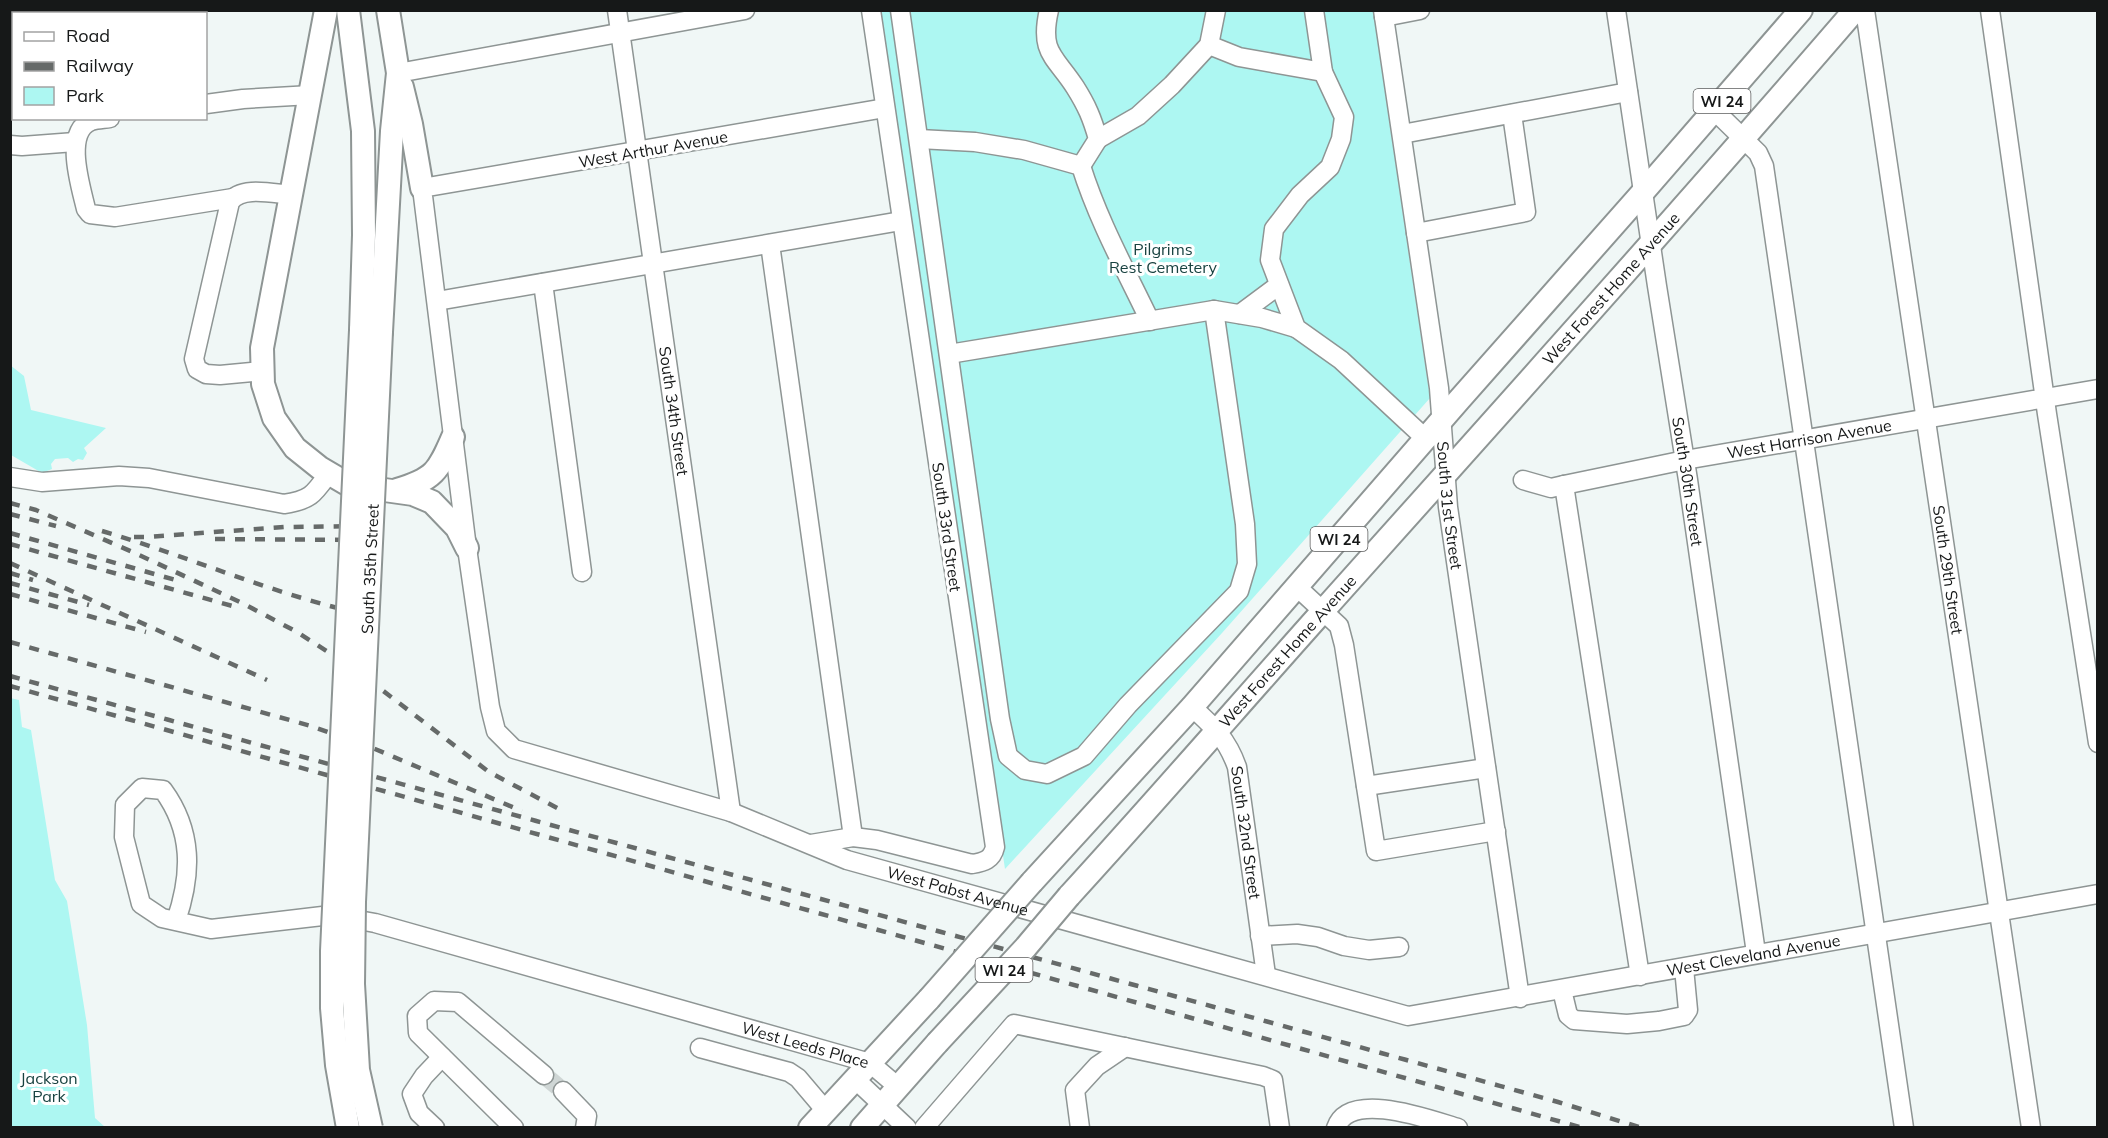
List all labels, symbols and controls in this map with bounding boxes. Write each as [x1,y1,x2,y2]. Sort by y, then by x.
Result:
legend [12,12,207,120]
text: Road [66,24,110,47]
text: Railway [66,54,134,77]
text: Park [66,84,105,107]
road number: WI 24 [1694,89,1750,113]
street label: West Arthur Avenue [577,126,729,172]
street label: West Forest Home Avenue [1538,208,1684,369]
park label: Pilgrims Rest Cemetery [1109,239,1218,277]
street label: South 34th Street [655,345,693,477]
street label: West Harrison Avenue [1725,415,1893,463]
street label: South 30th Street [1668,416,1707,548]
street label: South 31st Street [1433,441,1467,571]
street label: South 33rd Street [928,461,966,593]
street label: South 35th Street [357,503,383,634]
street label: South 29th Street [1929,504,1968,636]
road number: WI 24 [1310,527,1368,551]
street label: West Forest Home Avenue [1214,571,1360,732]
street label: South 32nd Street [1227,765,1265,901]
street label: West Pabst Avenue [885,862,1031,920]
street label: West Cleveland Avenue [1665,930,1842,980]
road number: WI 24 [976,958,1032,982]
street label: West Leeds Place [739,1017,871,1072]
park label: Jackson Park [20,1068,78,1106]

